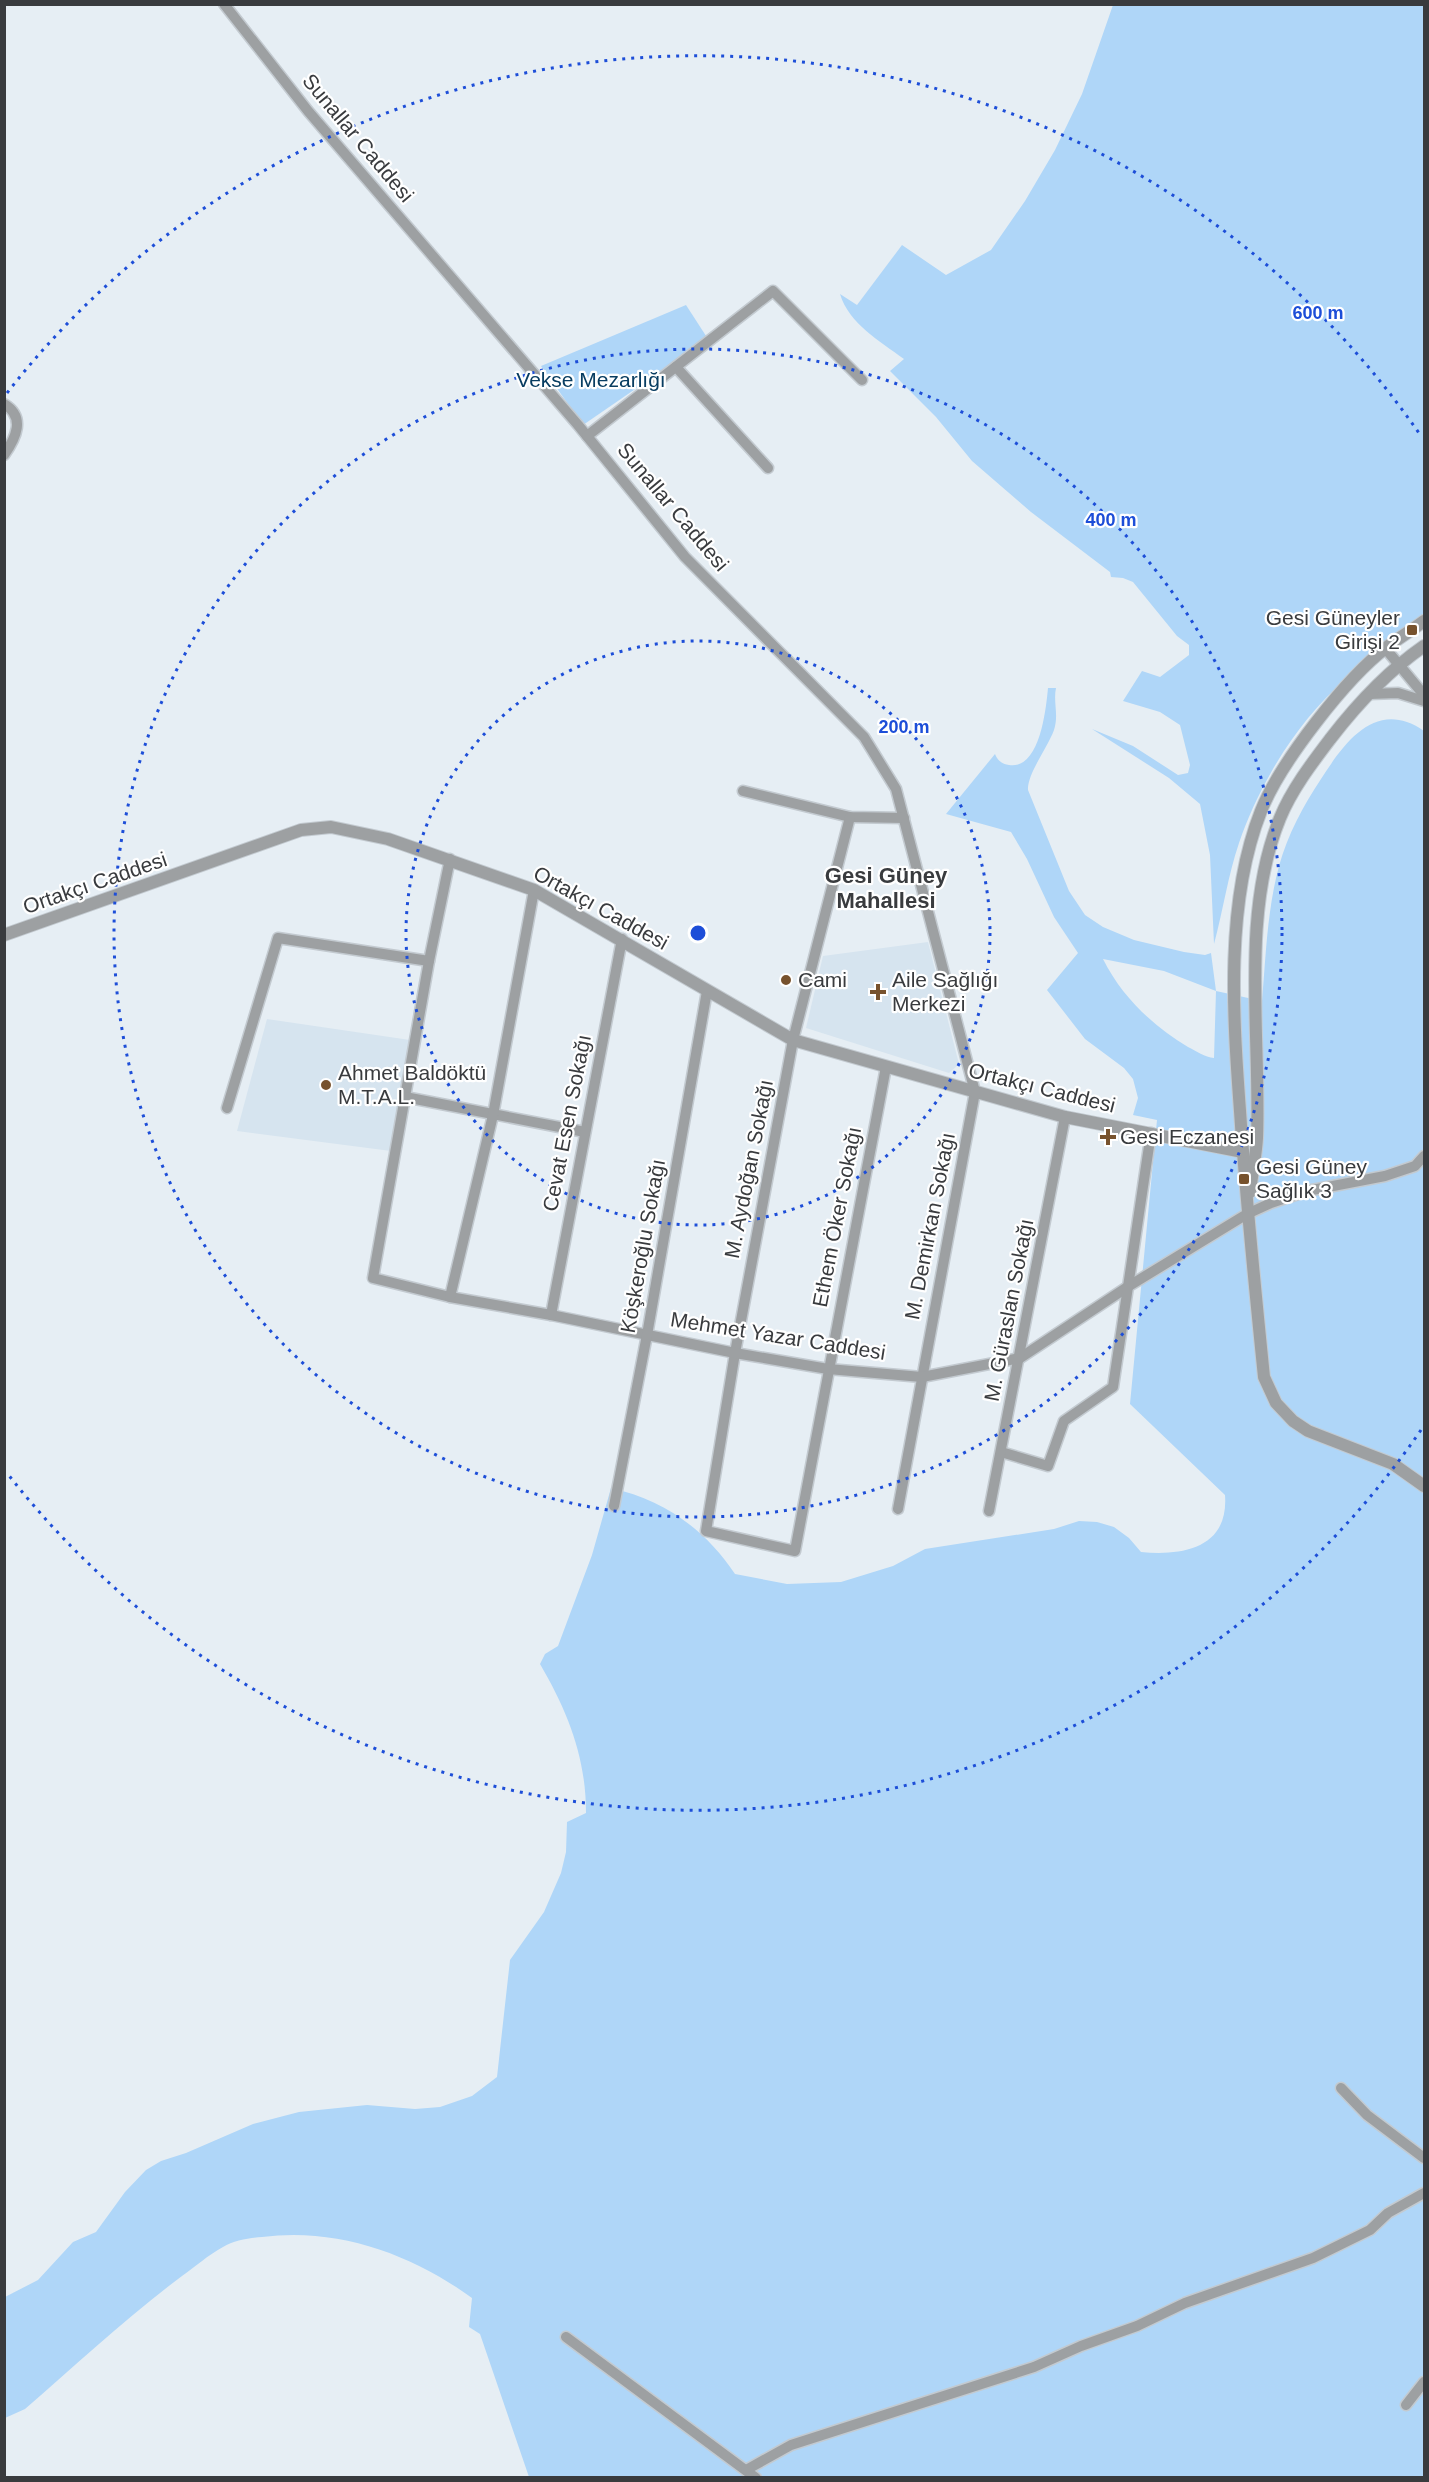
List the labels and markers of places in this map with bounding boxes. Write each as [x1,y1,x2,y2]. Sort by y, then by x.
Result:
place label: Gesi Güneyler Girişi 2 [1266,606,1400,653]
marker: Gesi Güneyler Girişi 2 [1405,623,1419,637]
centre of rings [688,923,708,943]
place label: Cami [798,968,847,991]
place label: Aile Sağlığı Merkezi [892,968,998,1015]
marker: Cami [779,973,793,987]
marker: Aile Sağlığı Merkezi [869,983,887,1001]
place label: Ahmet Baldöktü M.T.A.L. [338,1061,486,1108]
marker: Ahmet Baldöktü M.T.A.L. [319,1078,333,1092]
place label: Gesi Eczanesi [1120,1125,1254,1148]
marker: Gesi Eczanesi [1101,1130,1115,1144]
place label: Gesi Güney Sağlık 3 [1256,1155,1367,1202]
marker: Gesi Güney Sağlık 3 [1237,1172,1251,1186]

